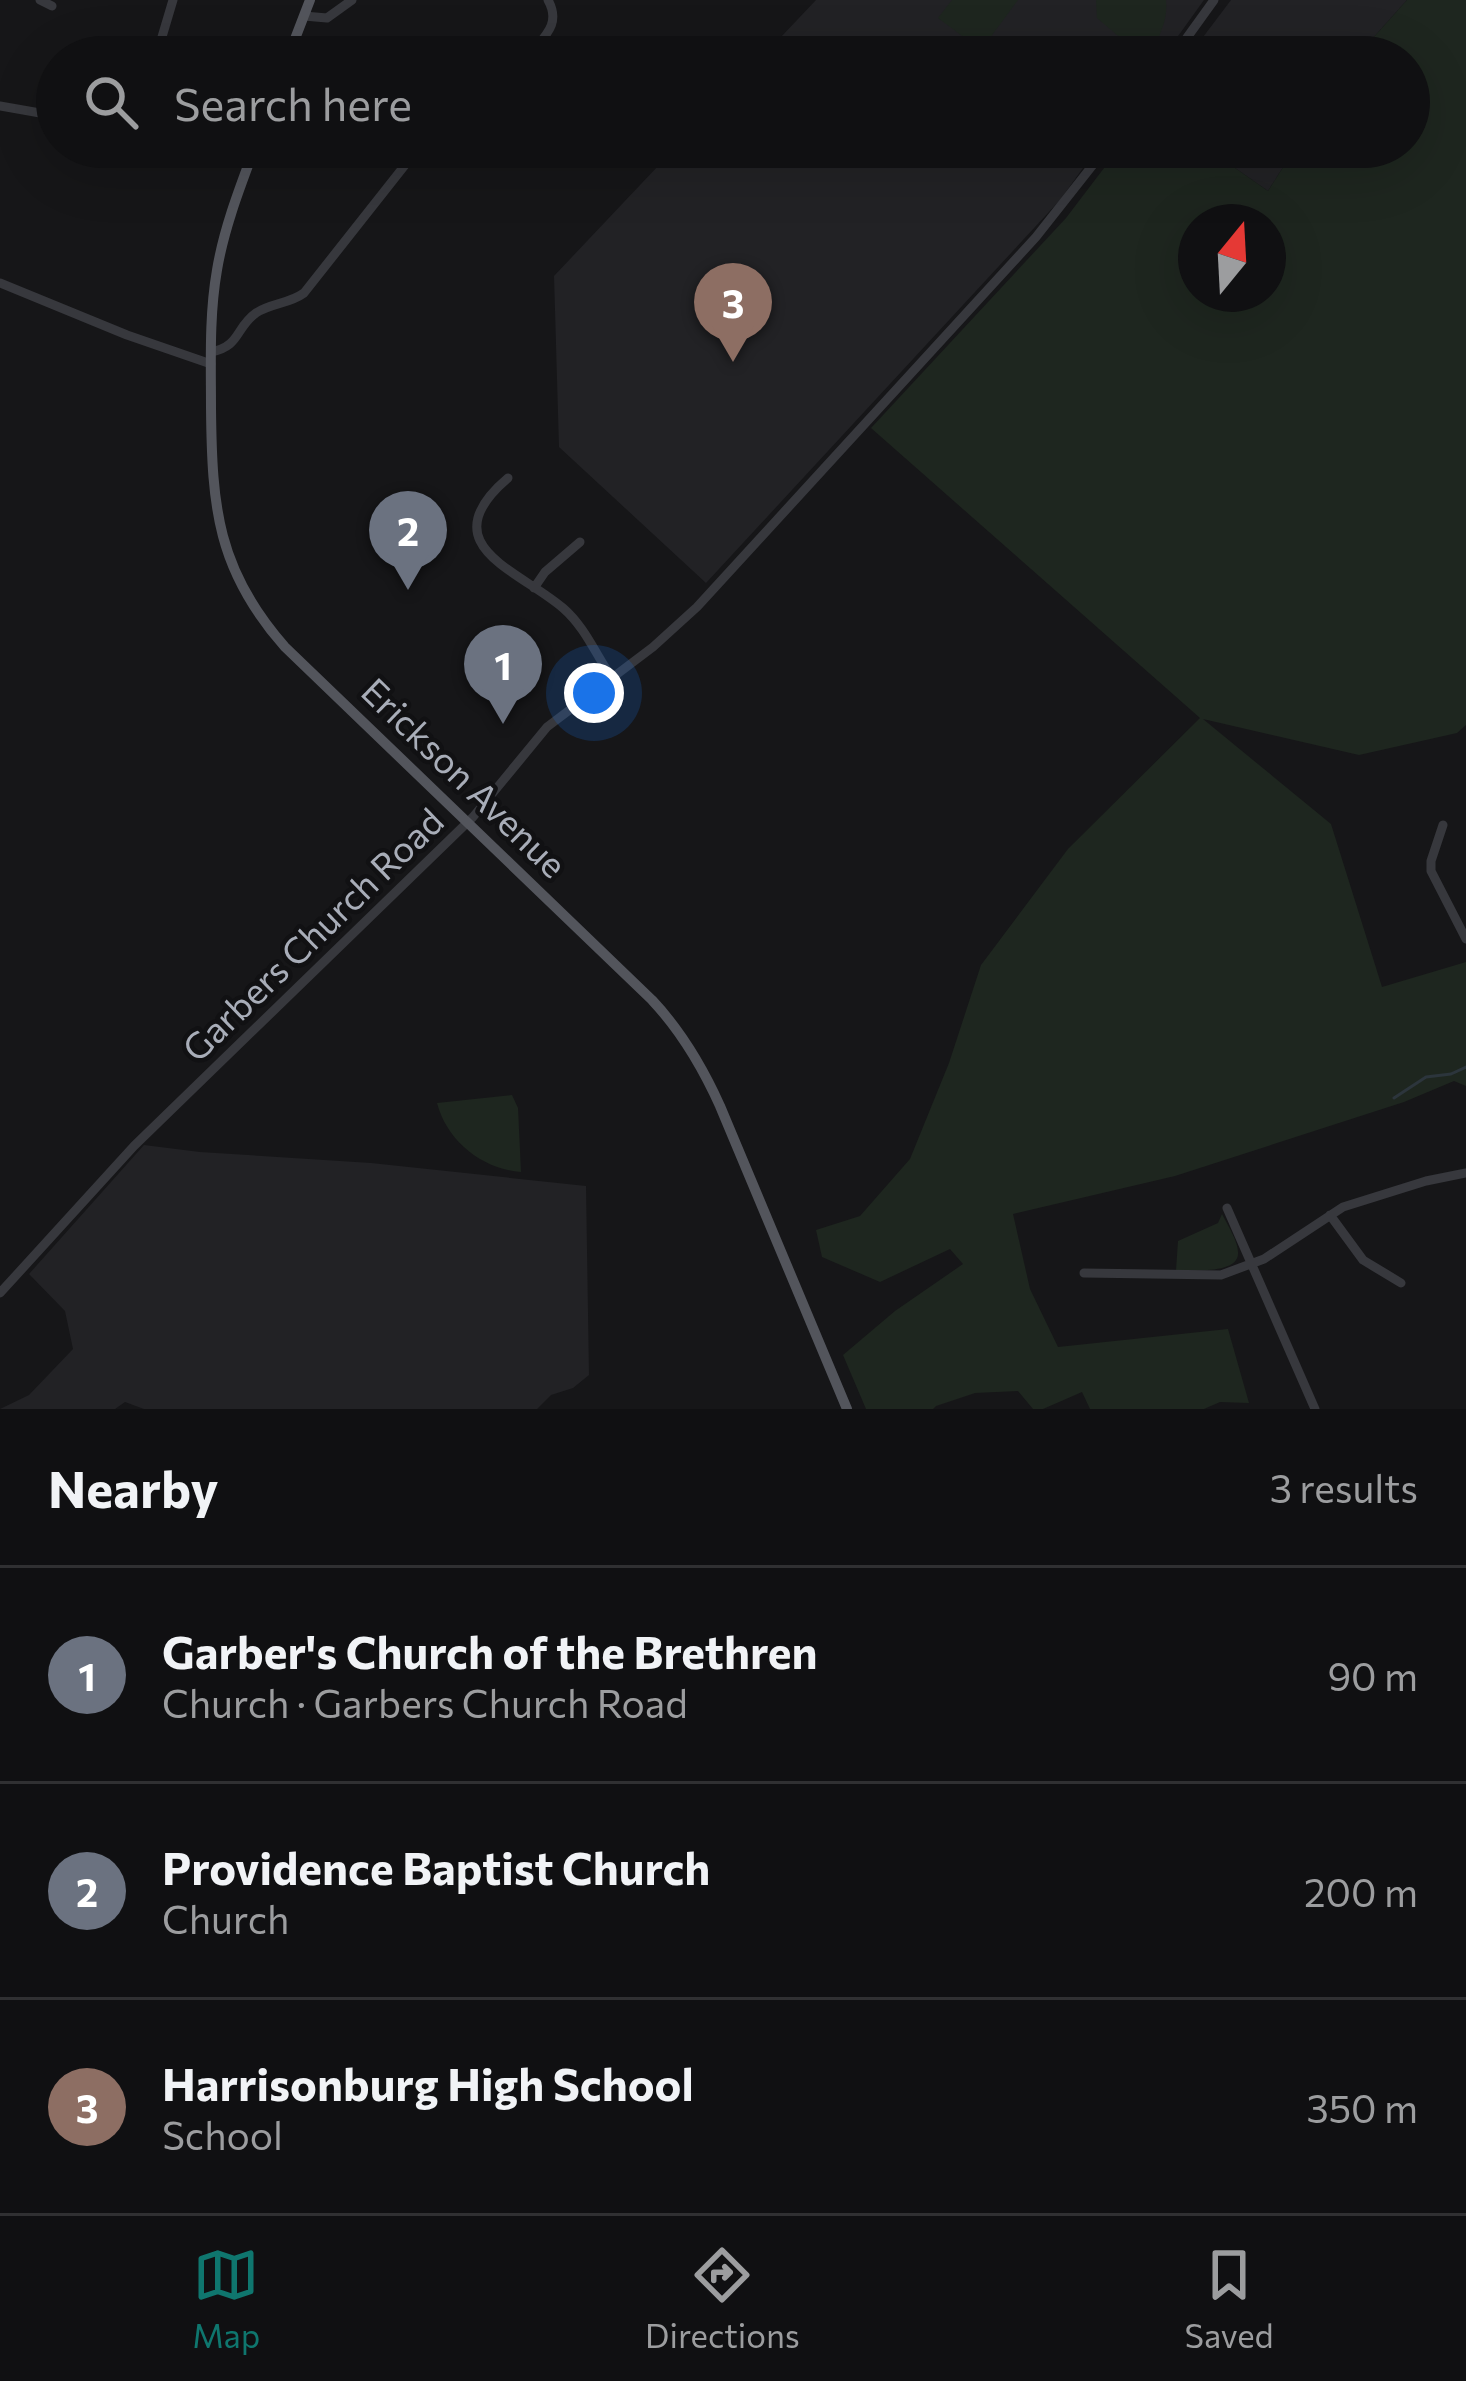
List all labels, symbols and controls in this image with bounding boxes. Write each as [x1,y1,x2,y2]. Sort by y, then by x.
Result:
search box [36,36,1430,168]
icon: search [78,69,144,135]
text: Search here [174,75,412,130]
north arrow [1178,204,1286,312]
pin: 3 [694,263,772,362]
pin: 2 [369,491,447,590]
pin: 1 [464,625,542,724]
your location [564,663,624,723]
street label: Erickson Avenue [354,668,577,885]
street label: Garbers Church Road [172,798,451,1069]
text: Nearby [48,1456,218,1519]
text: 3 results [1270,1463,1418,1511]
text: Garber's Church of the Brethren [162,1623,818,1678]
text: 1 [78,1651,96,1699]
text: 90 m [1327,1651,1418,1699]
text: Church · Garbers Church Road [162,1678,688,1726]
text: Providence Baptist Church [162,1839,710,1894]
text: 2 [76,1867,98,1915]
text: 200 m [1304,1867,1418,1915]
text: Church [162,1894,289,1942]
text: Harrisonburg High School [162,2055,694,2110]
text: 3 [76,2083,98,2131]
text: 350 m [1306,2083,1418,2131]
text: School [162,2110,283,2158]
tab: Map [192,2242,260,2355]
tab: Directions [645,2242,800,2355]
tab: Saved [1185,2242,1274,2355]

